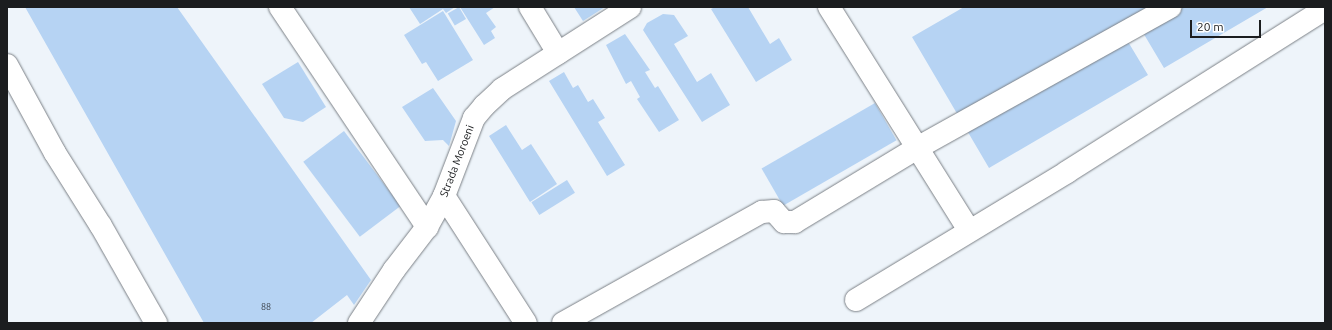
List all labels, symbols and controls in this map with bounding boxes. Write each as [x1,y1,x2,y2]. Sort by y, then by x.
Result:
scale bar [1192,12,1263,38]
text: 20 m [1197,20,1224,33]
street label: Strada Moroeni [437,123,477,199]
house number: 88 [261,302,271,312]

